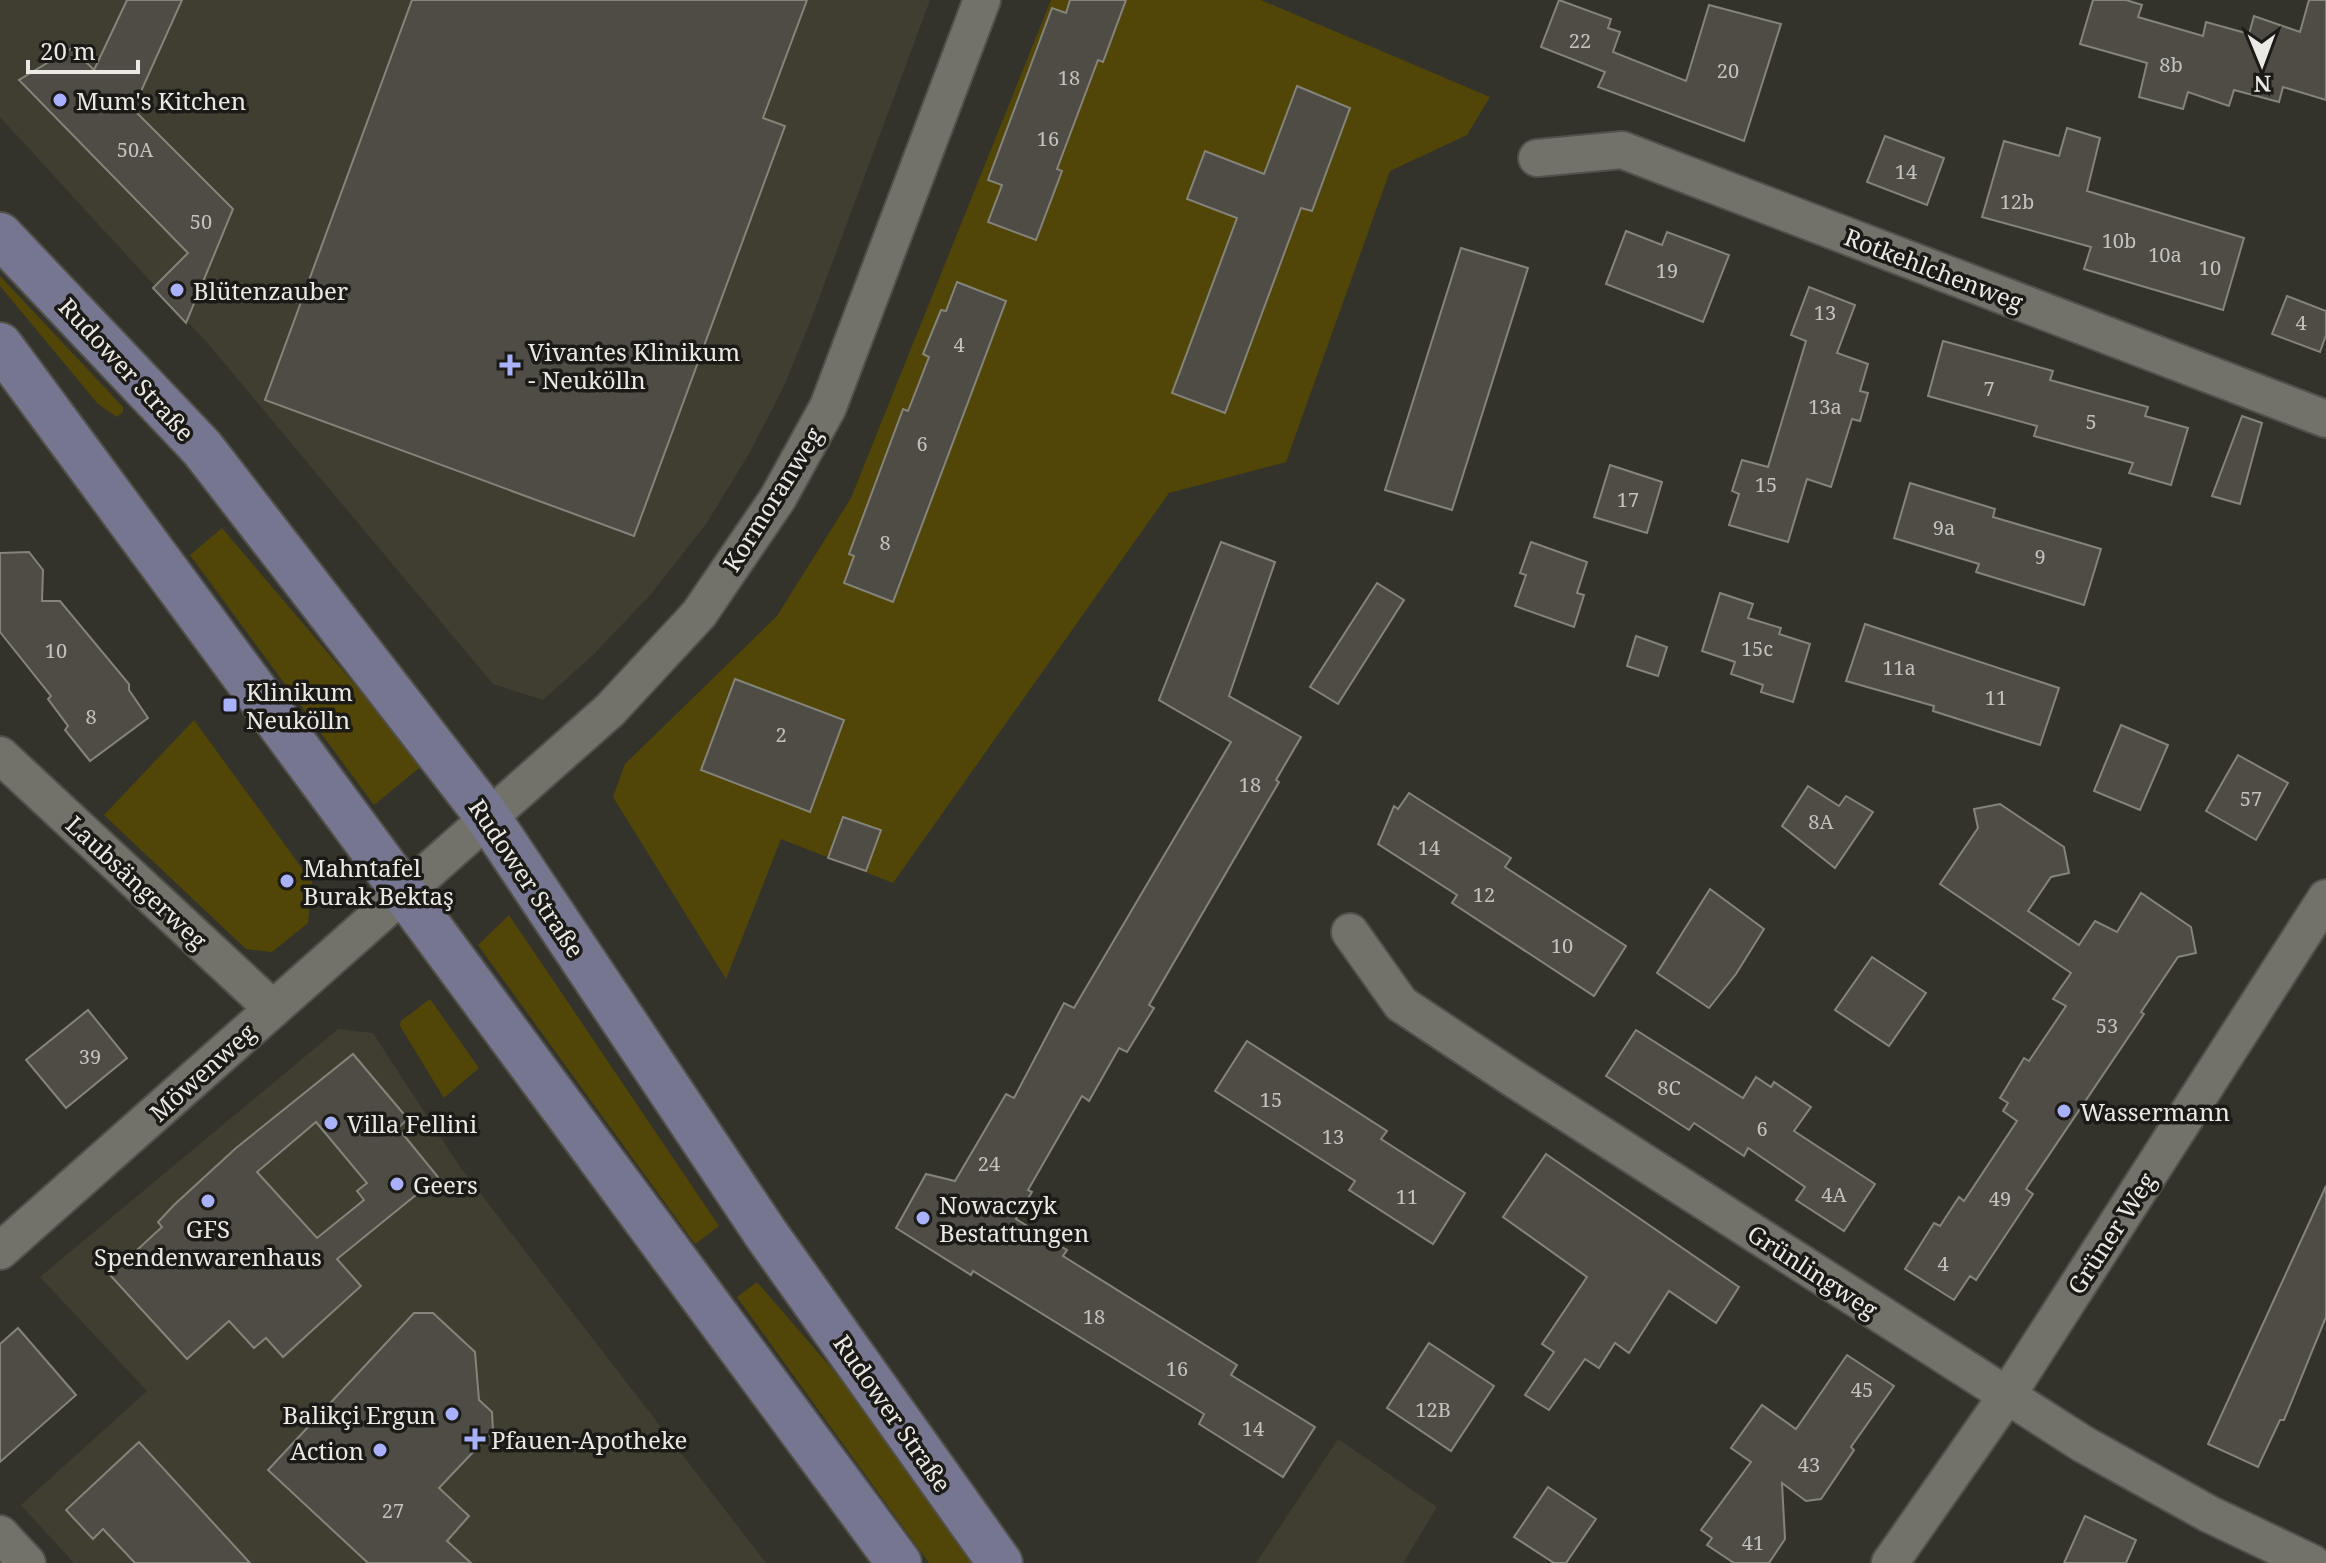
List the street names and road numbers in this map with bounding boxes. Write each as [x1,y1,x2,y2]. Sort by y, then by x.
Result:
street label: Rotkehlchenweg [1840,220,2028,318]
street label: Rudower Straße [52,290,202,448]
street label: Kormoranweg [714,421,830,577]
street label: Rudower Straße [462,792,592,964]
street label: Laubsängerweg [59,808,215,956]
street label: Möwenweg [142,1016,262,1128]
street label: Grüner Weg [2059,1166,2163,1300]
street label: Grünlingweg [1741,1217,1885,1325]
street label: Rudower Straße [826,1328,960,1498]

